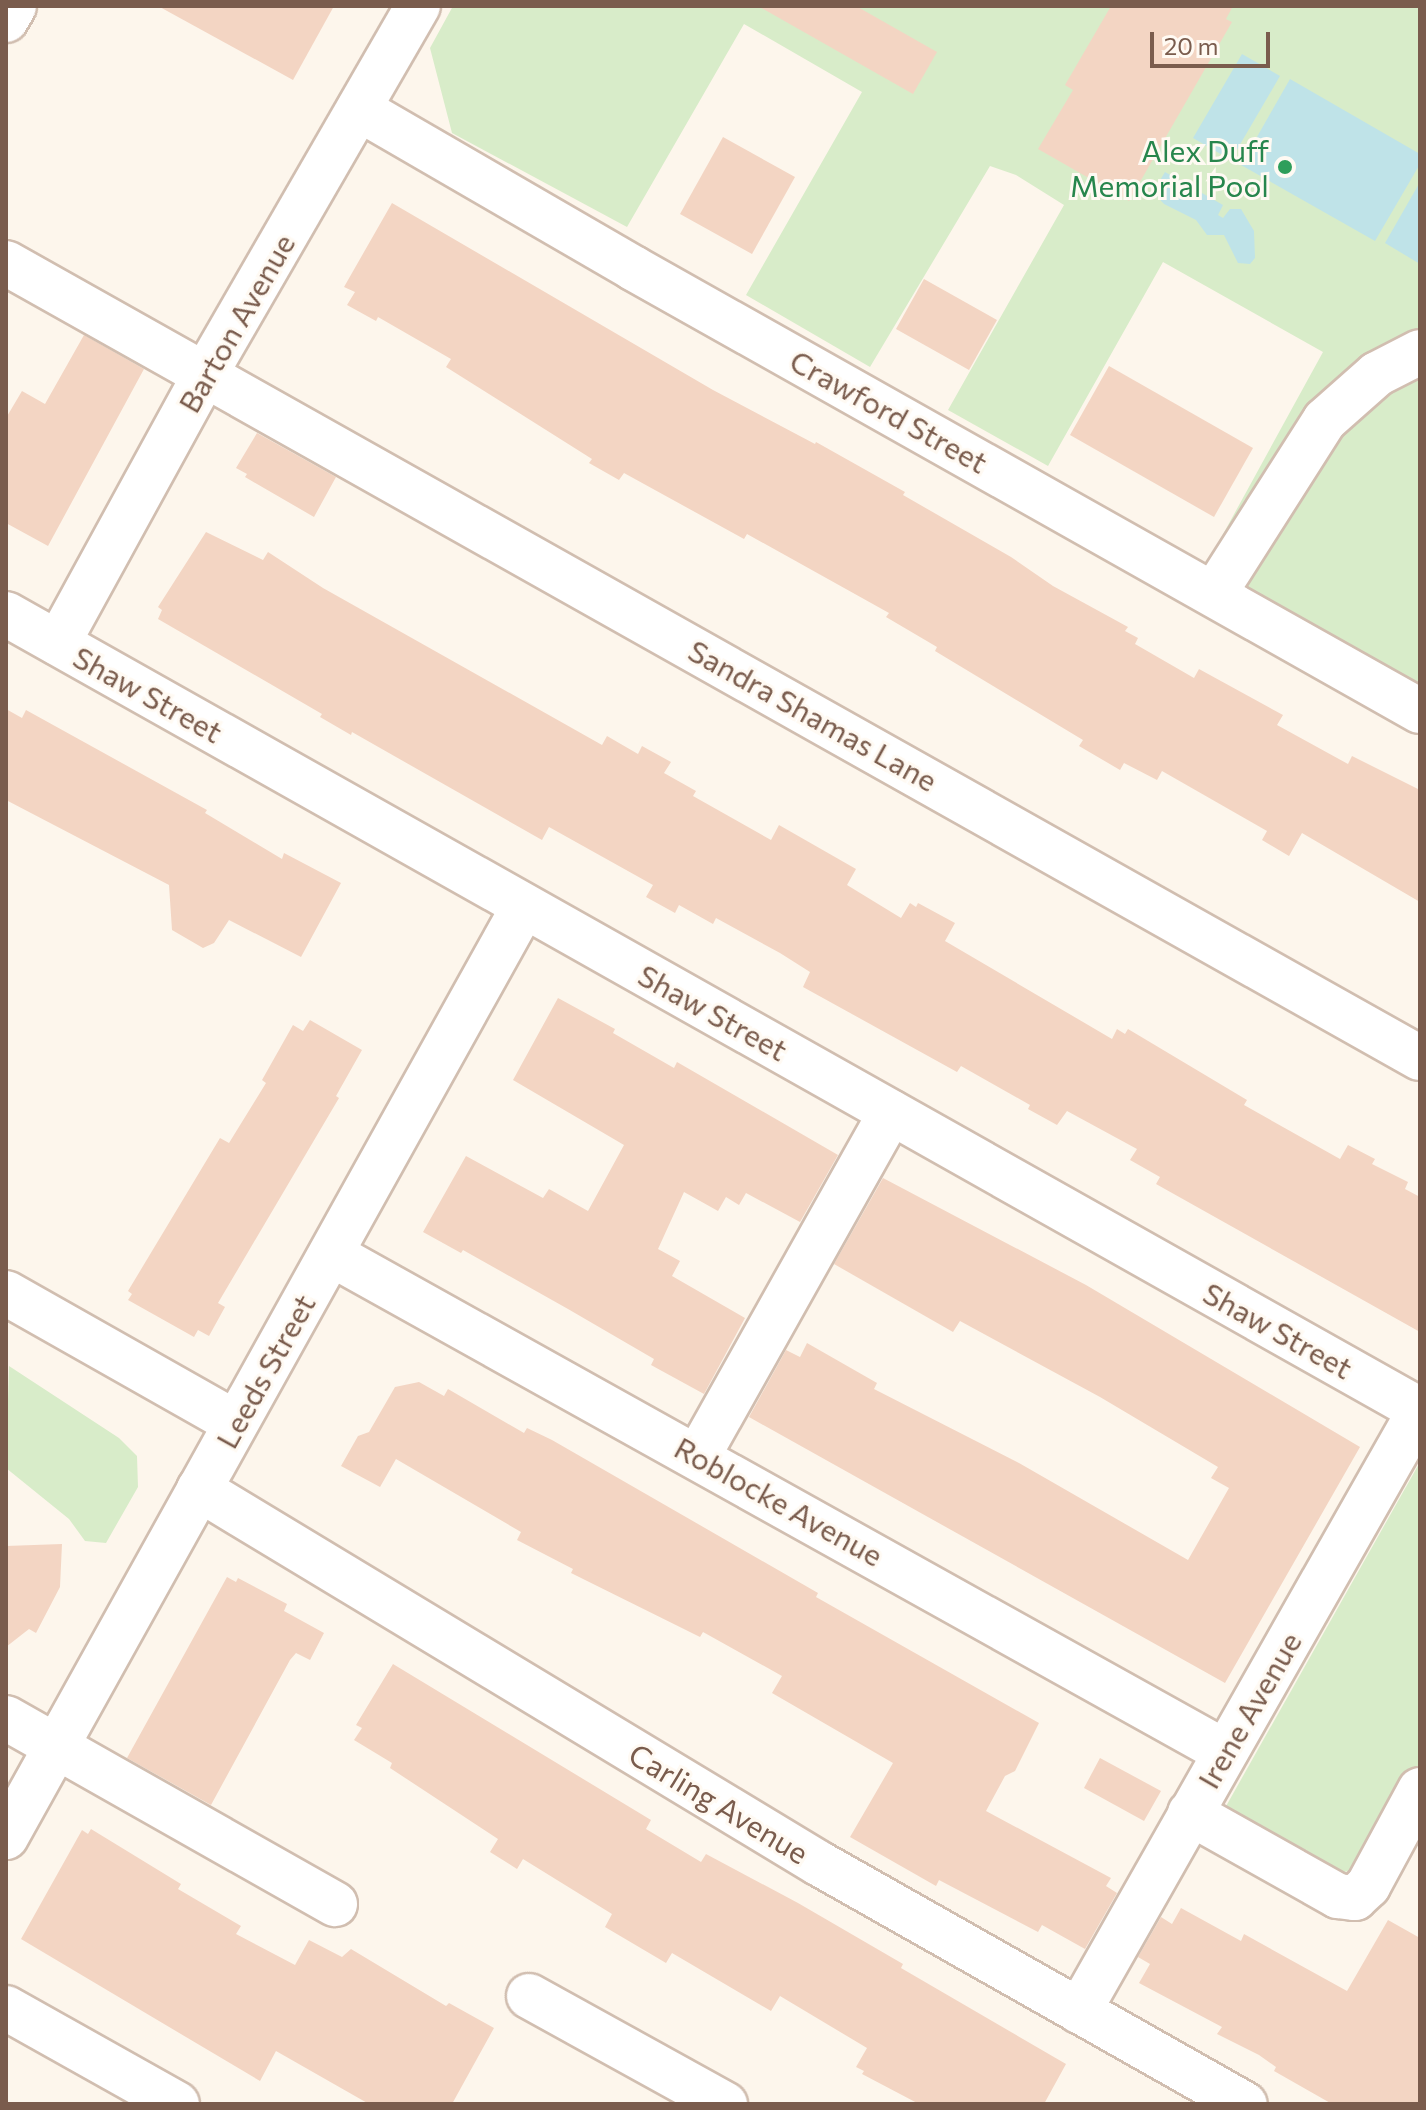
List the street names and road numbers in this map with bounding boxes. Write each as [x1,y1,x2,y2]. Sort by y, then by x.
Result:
street label: Barton Avenue [170,227,302,419]
street label: Crawford Street [784,342,994,480]
street label: Sandra Shamas Lane [682,632,944,798]
street label: Shaw Street [67,638,229,750]
street label: Shaw Street [632,956,794,1068]
street label: Shaw Street [1197,1274,1359,1386]
street label: Leeds Street [208,1288,322,1454]
street label: Roblocke Avenue [669,1429,889,1573]
street label: Irene Avenue [1190,1625,1308,1795]
street label: Carling Avenue [623,1735,815,1871]

